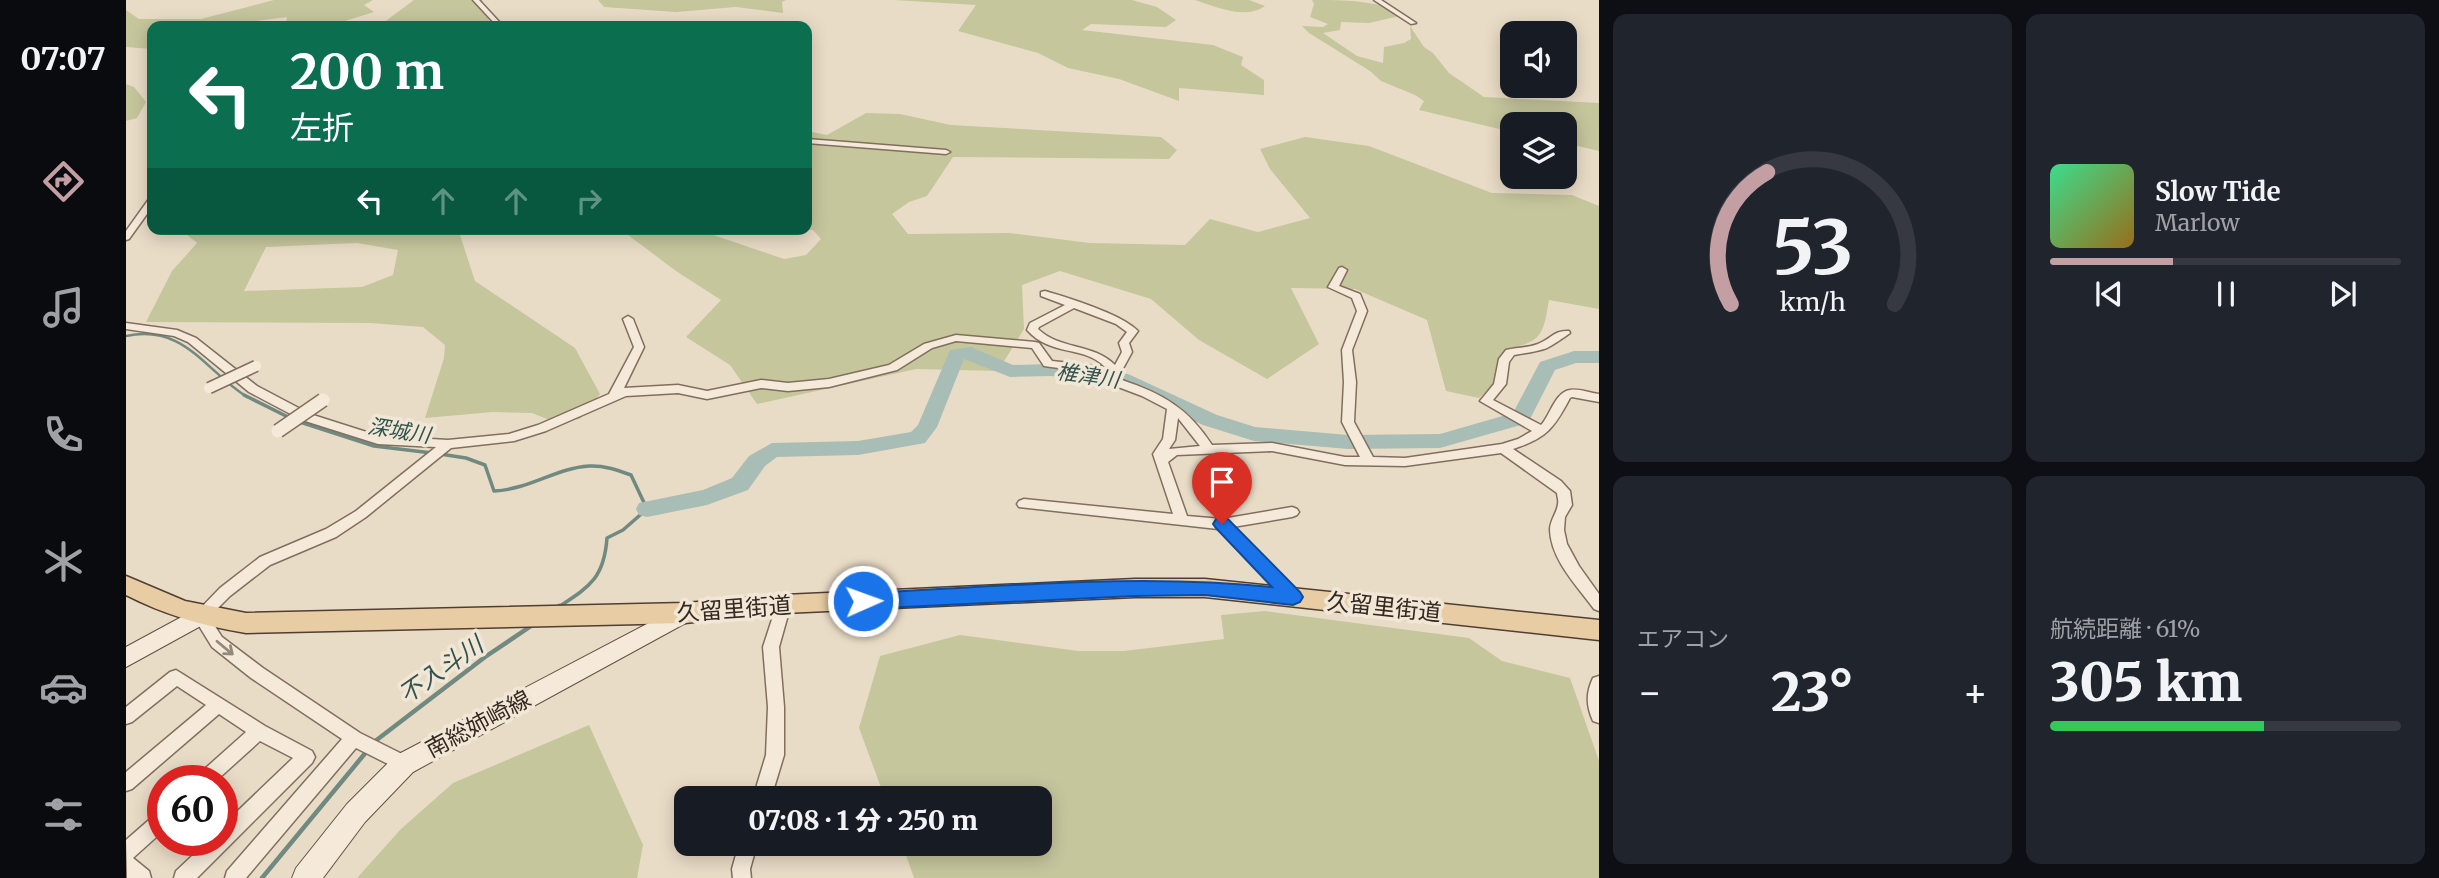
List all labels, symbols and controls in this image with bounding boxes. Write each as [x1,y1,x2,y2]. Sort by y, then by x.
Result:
map controls [1500,21,1577,189]
button: sound [1500,21,1577,98]
text: 07:07 [20,39,106,79]
text: 200 m [290,41,444,102]
icon: left [175,49,266,140]
text: 左折 [290,108,354,148]
button: layers [1500,112,1577,189]
icon: directions [39,157,88,206]
text: Slow Tide [2155,175,2281,208]
icon: left [351,182,389,220]
icon: ahead [424,182,462,220]
icon: ahead [497,182,535,220]
icon: right [570,182,608,220]
text: 53 [1772,203,1853,295]
text: Marlow [2155,208,2240,237]
icon: previous [2090,275,2128,313]
icon: pause [2207,275,2245,313]
icon: next [2324,275,2362,313]
icon: music [39,283,88,332]
text: km/h [1779,286,1846,318]
water label: 椎津川 [1055,358,1123,394]
icon: phone [39,410,88,459]
water label: 深城川 [366,412,434,449]
pin [1192,452,1252,524]
icon: arrive [1203,463,1241,501]
icon: climate [39,537,88,586]
position arrow [826,564,900,638]
street label: 久留里街道 [1325,586,1443,627]
street label: 久留里街道 [676,590,792,627]
text: 航続距離 · 61% [2050,614,2200,643]
text: エアコン [1637,624,1729,653]
water label: 不入斗川 [393,628,491,710]
one-way arrow [216,640,234,656]
text: 305 km [2050,650,2242,715]
text: 23° [1771,660,1854,725]
icon: car [39,663,88,712]
text: − [1637,669,1662,716]
text: + [1963,669,1988,716]
street label: 南総姉崎線 [420,684,535,763]
speed limit sign: 60 [147,765,238,856]
icon: filters [39,790,88,839]
text: 07:08 · 1 分 · 250 m [748,804,978,837]

